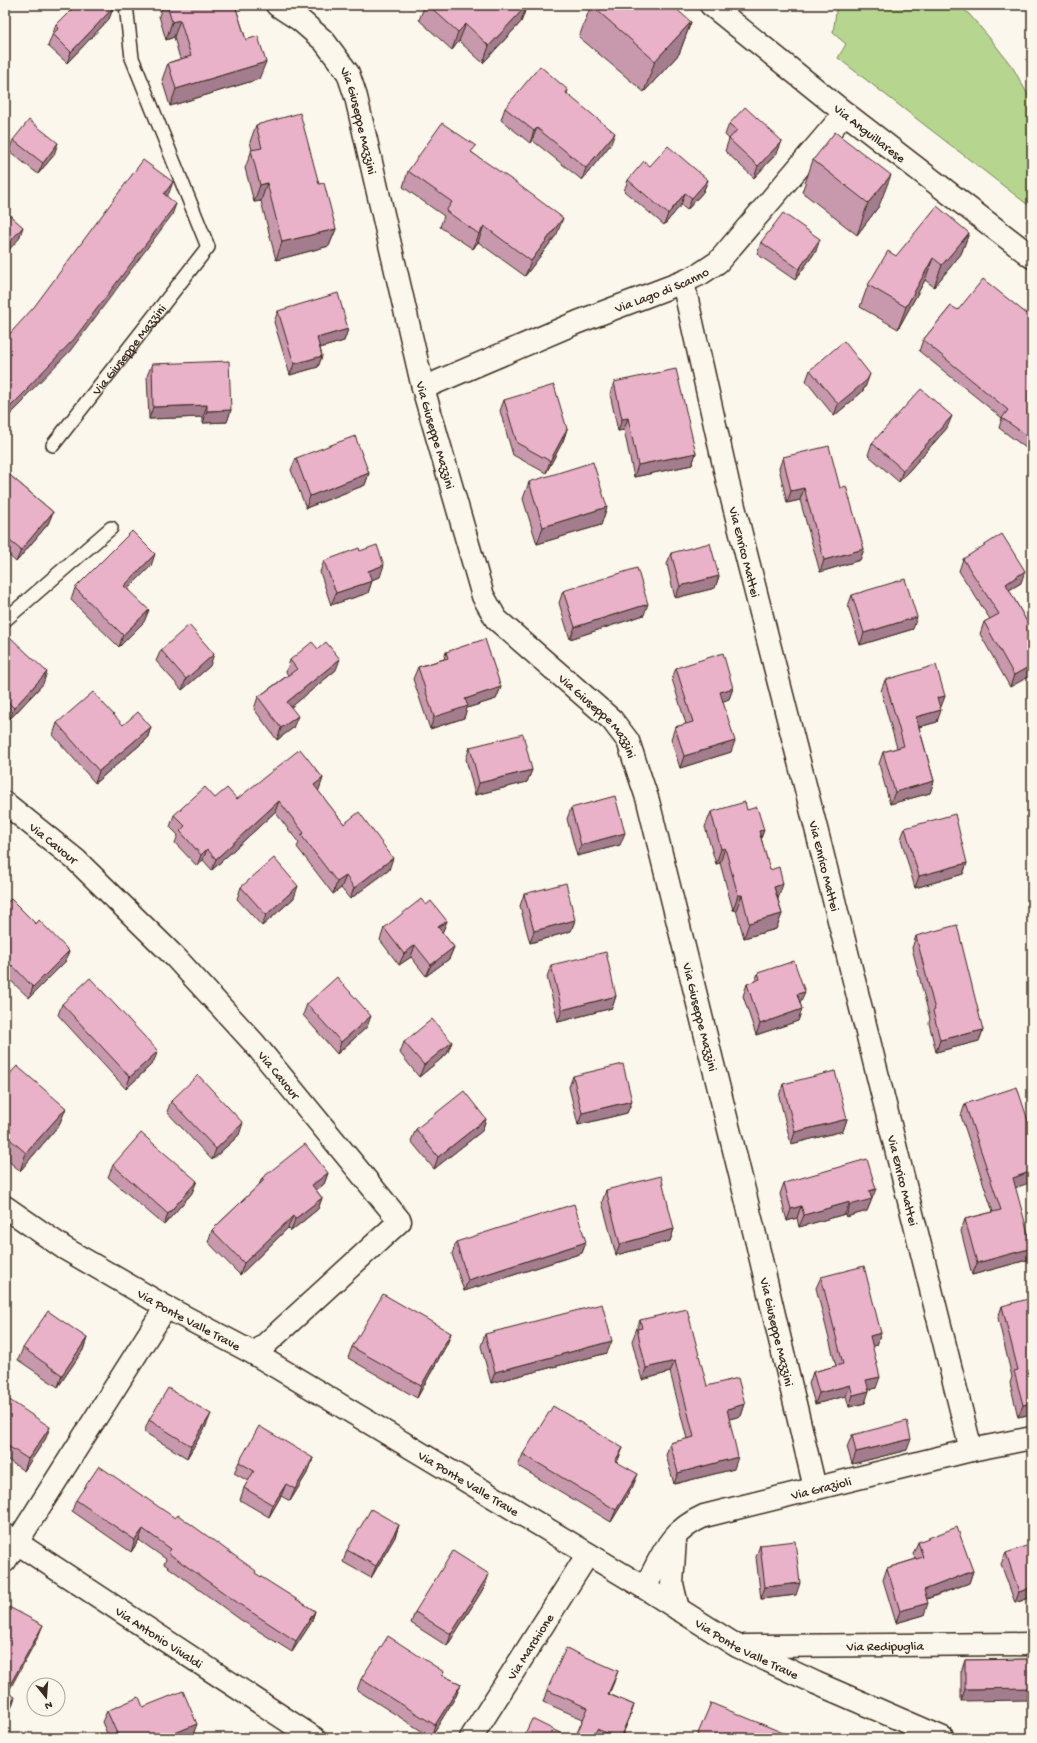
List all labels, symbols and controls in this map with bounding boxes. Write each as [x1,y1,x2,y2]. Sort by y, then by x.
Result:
street label: Via Giuseppe Mazzini [335,64,379,176]
street label: Via Anguillarese [829,101,908,167]
street label: Via Lago di Scanno [612,265,713,318]
street label: Via Giuseppe Mazzini [89,302,170,400]
street label: Via Giuseppe Mazzini [411,379,457,491]
street label: Via Enrico Mattei [724,505,762,599]
street label: Via Giuseppe Mazzini [554,671,638,761]
street label: Via Enrico Mattei [804,819,842,913]
street label: Via Cavour [25,820,81,869]
street label: Via Giuseppe Mazzini [678,961,719,1073]
street label: Via Cavour [253,1048,303,1104]
street label: Via Enrico Mattei [883,1133,920,1228]
street label: Via Giuseppe Mazzini [755,1275,796,1388]
street label: Via Ponte Valle Trave [133,1287,243,1355]
street label: Via Ponte Valle Trave [414,1448,521,1521]
street label: Via Grazioli [789,1475,853,1504]
street label: Via Antonio Vivaldi [111,1604,205,1673]
street label: Via Marchione [505,1611,558,1684]
street label: Via Ponte Valle Trave [691,1616,801,1684]
street label: Via Redipuglia [845,1640,924,1655]
north arrow [26,1677,66,1717]
text: N [43,1698,54,1711]

